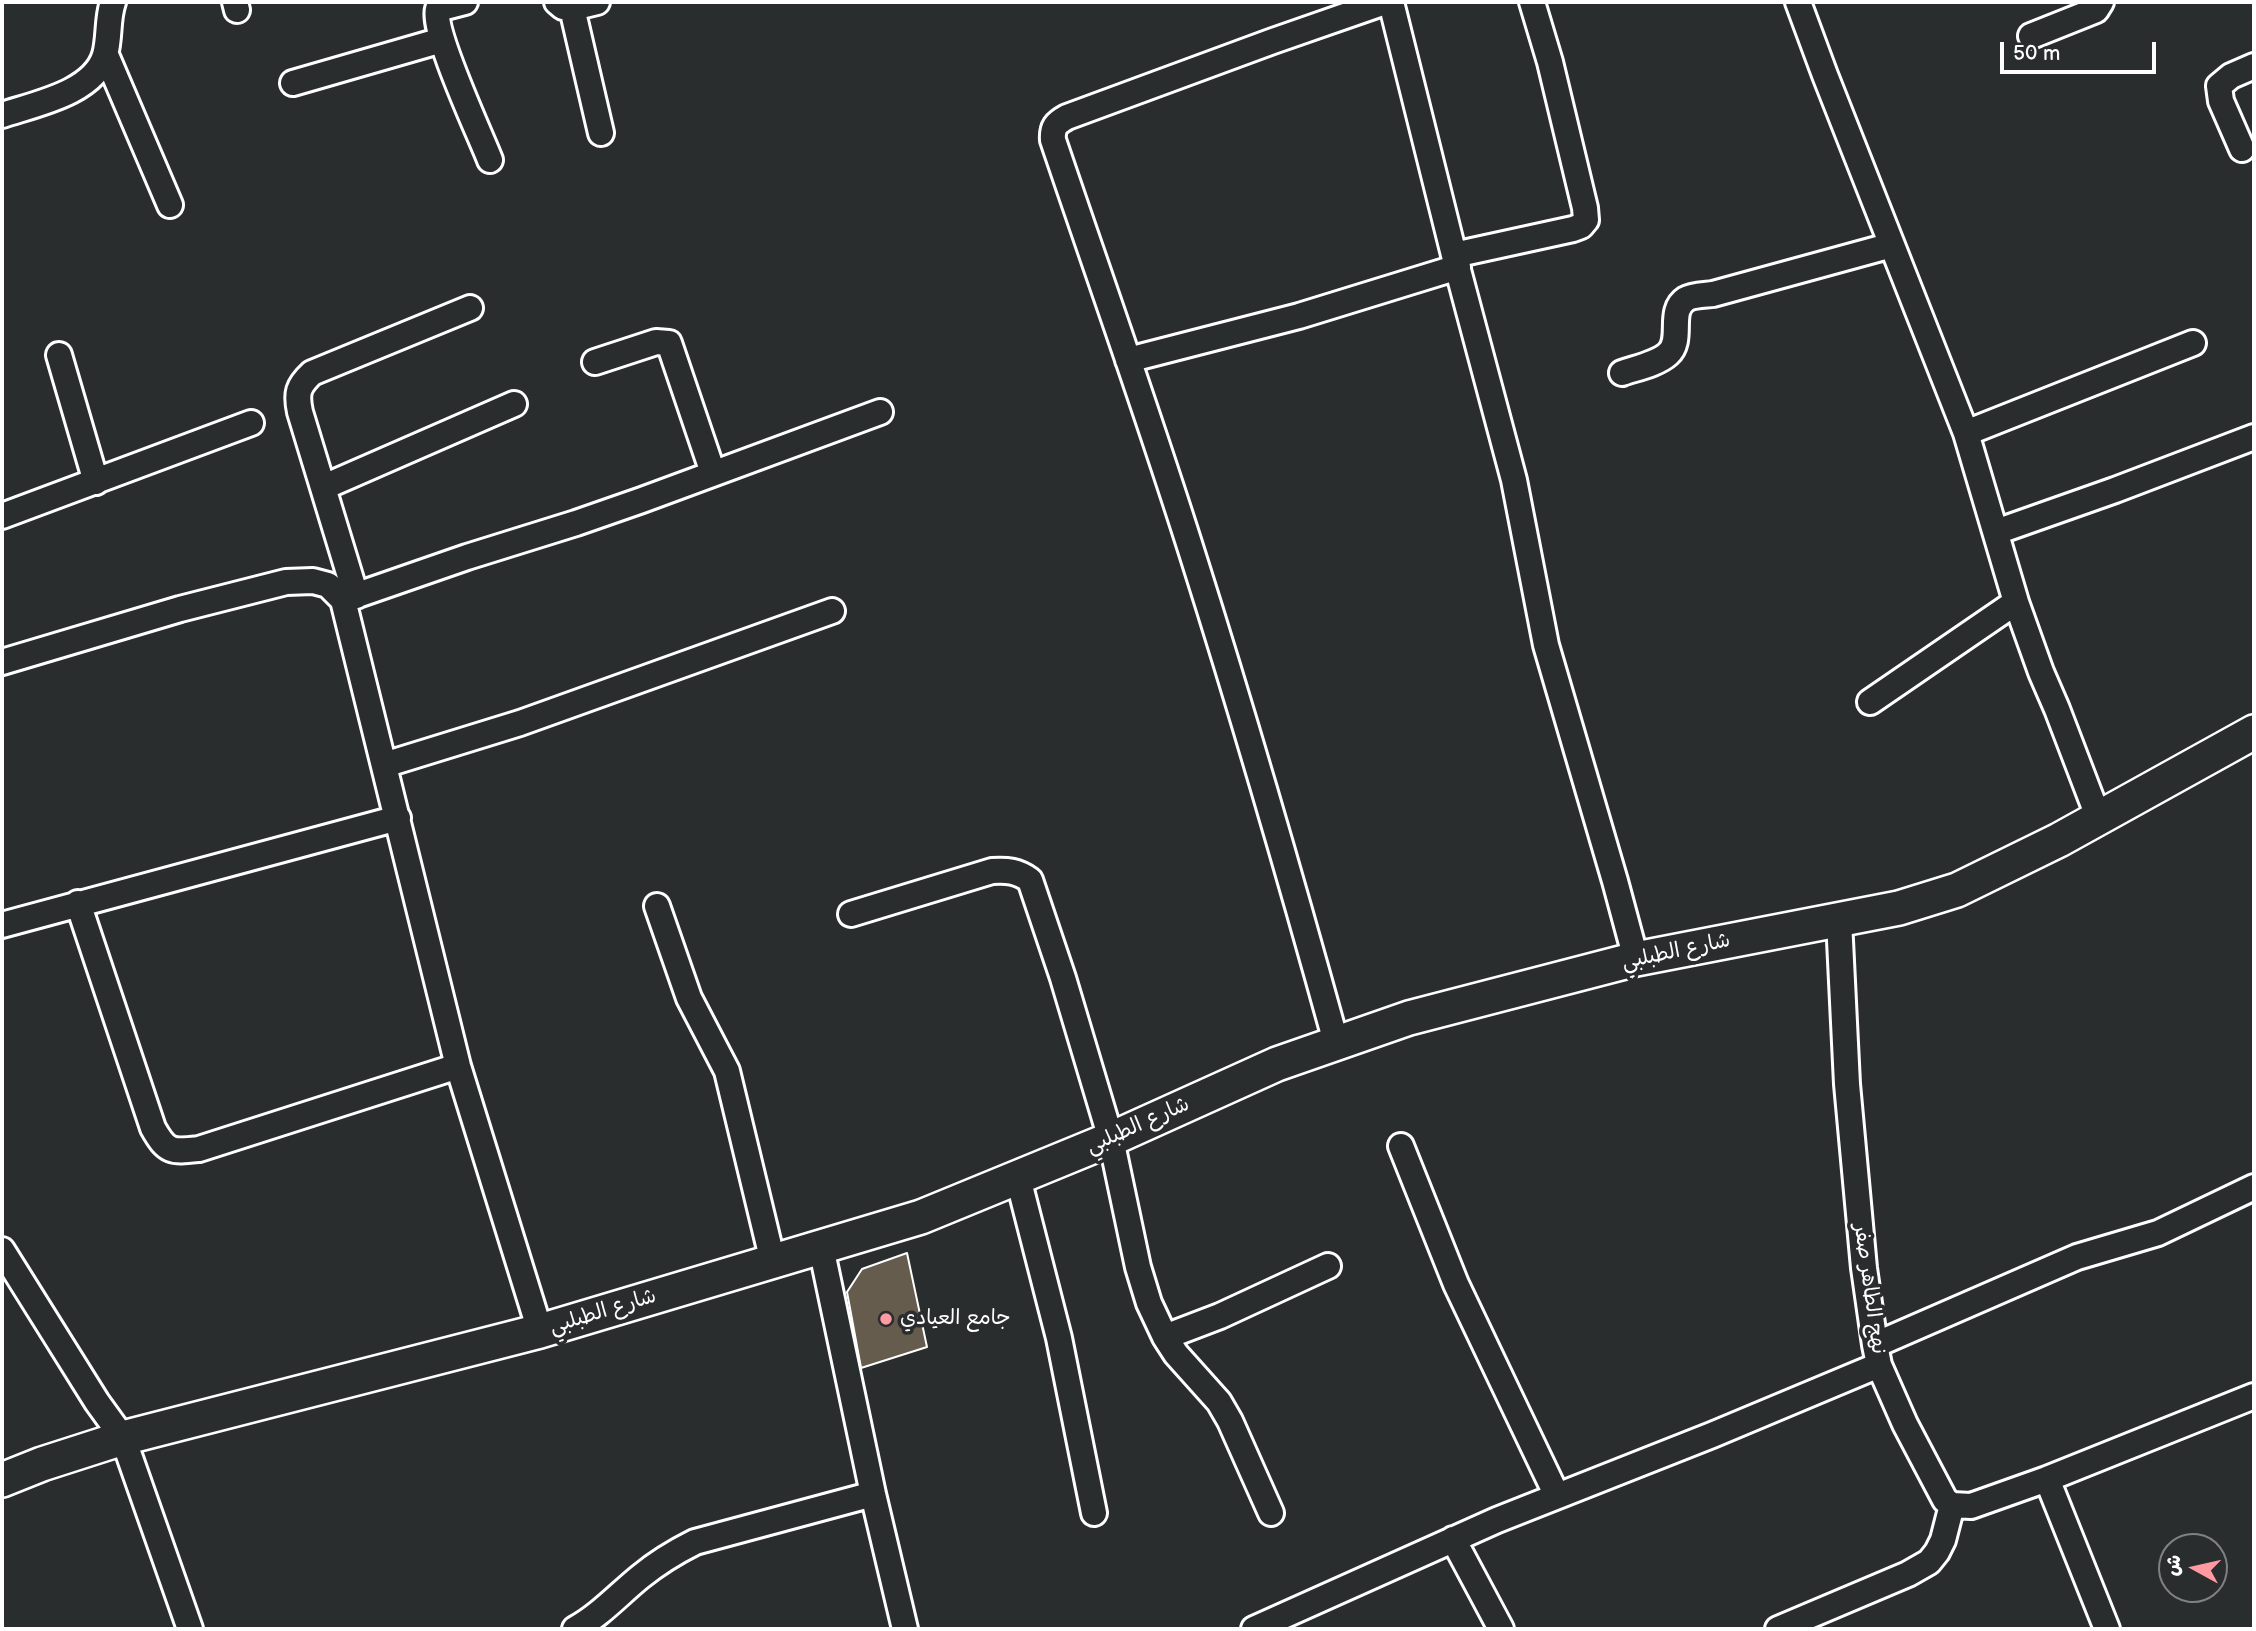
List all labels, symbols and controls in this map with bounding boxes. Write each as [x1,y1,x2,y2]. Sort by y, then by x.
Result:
scale bar [2004,28,2160,72]
text: 50 m [2013,41,2060,66]
street label: شارع الطبلبي [1619,928,1733,976]
street label: شارع الطبلبي [1082,1092,1194,1160]
street label: نهج الطاهر صفر [1847,1222,1891,1356]
street label: شارع الطبلبي [547,1284,659,1340]
place label: جامع العيادي [900,1306,1011,1332]
marker: جامع العيادي [878,1311,894,1327]
north arrow [2158,1533,2228,1603]
text: ش [2161,1553,2187,1577]

